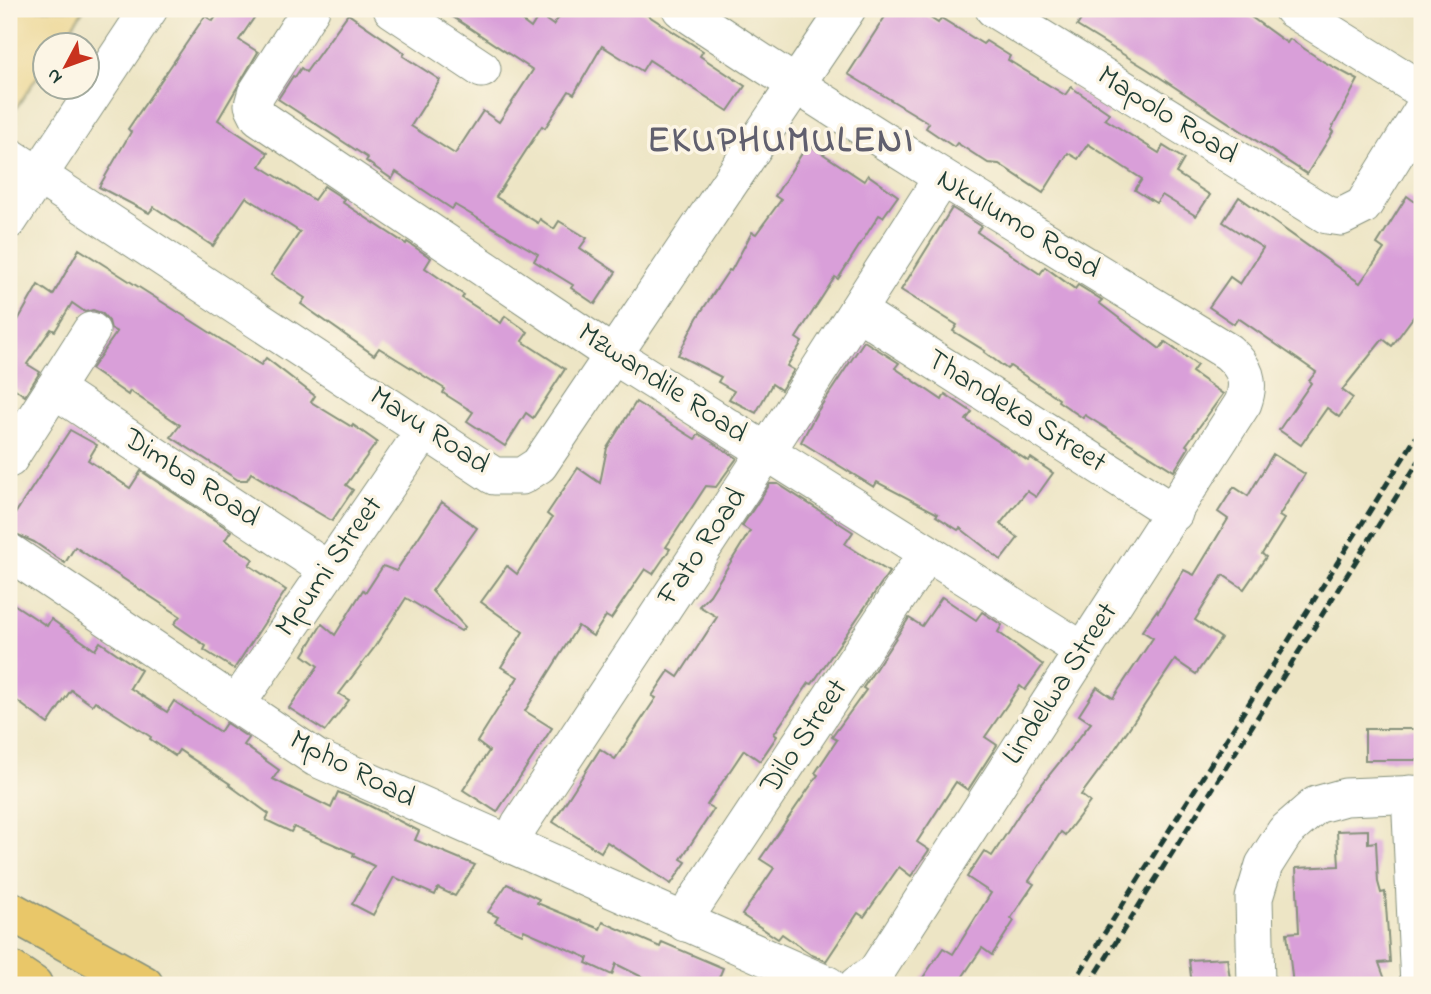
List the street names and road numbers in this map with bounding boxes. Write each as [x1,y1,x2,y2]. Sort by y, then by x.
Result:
street label: Mapolo Road [1088,55,1246,177]
street label: Nkulumo Road [928,159,1108,291]
street label: Mzwandile Road [568,312,756,456]
street label: Thandeka Street [917,339,1115,485]
street label: Mavu Road [360,376,498,487]
street label: Dimba Road [113,418,268,540]
street label: Fato Road [647,479,759,616]
street label: Mpumi Street [265,487,395,647]
street label: Lindelwa Street [992,594,1130,774]
street label: Dilo Street [750,670,860,805]
street label: Mpho Road [281,719,423,821]

